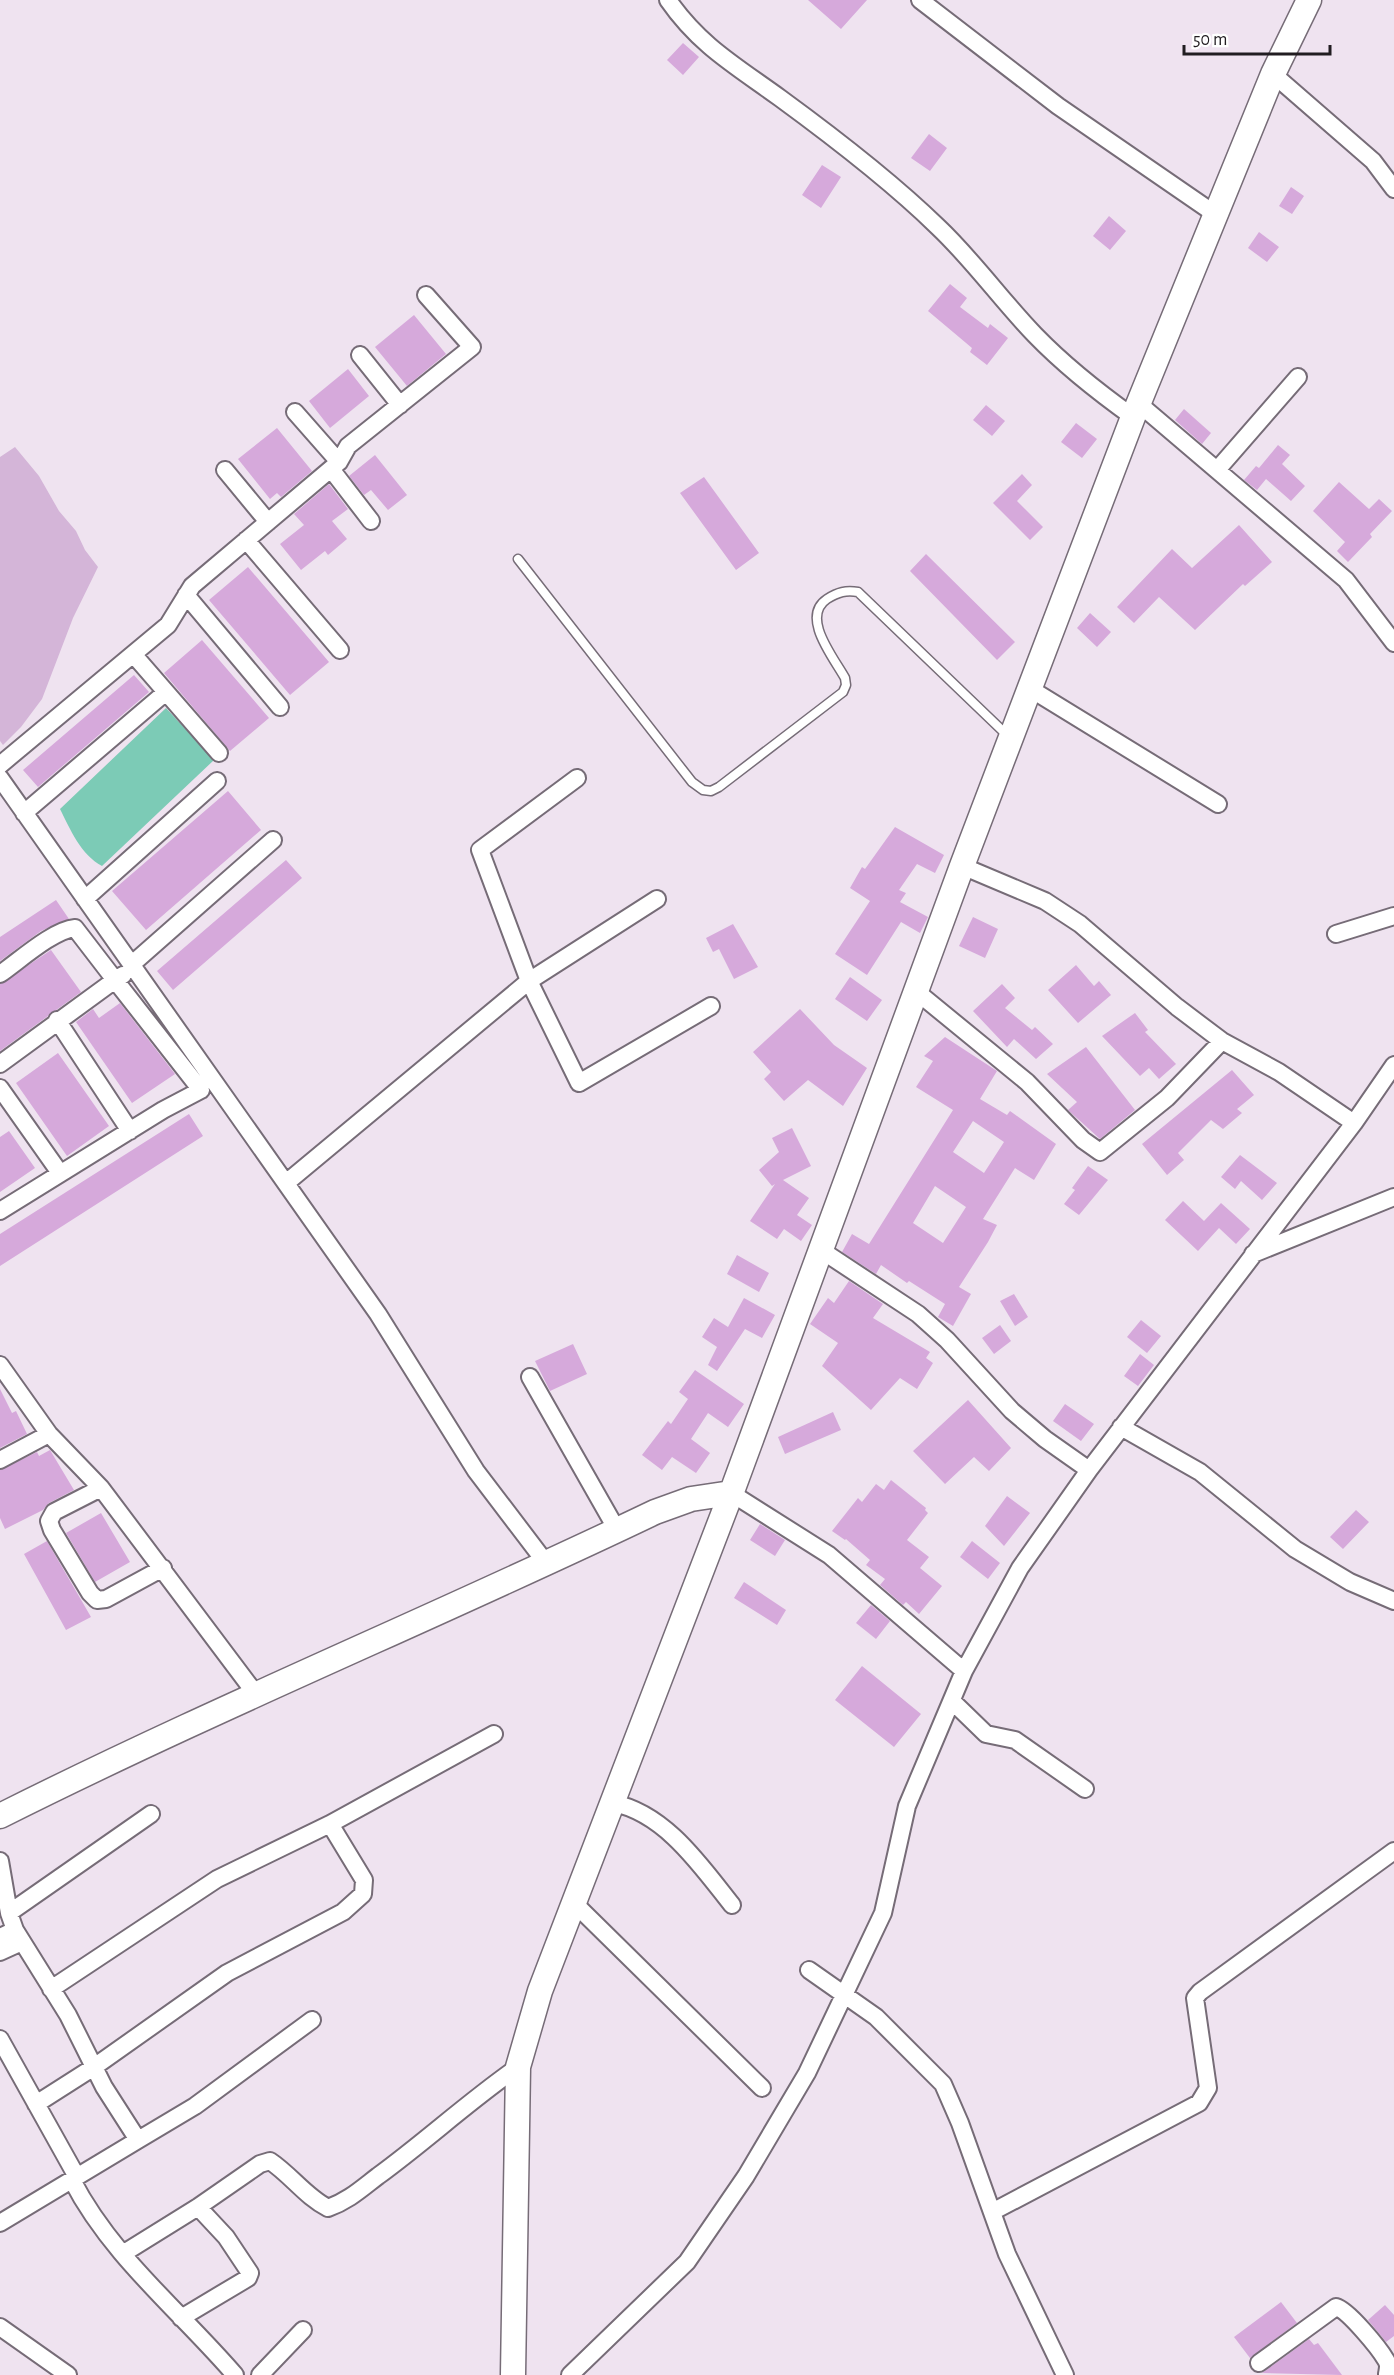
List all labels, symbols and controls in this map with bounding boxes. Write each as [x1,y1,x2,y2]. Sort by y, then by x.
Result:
scale bar [1184,18,1330,56]
text: 50 m [1193,31,1227,49]

